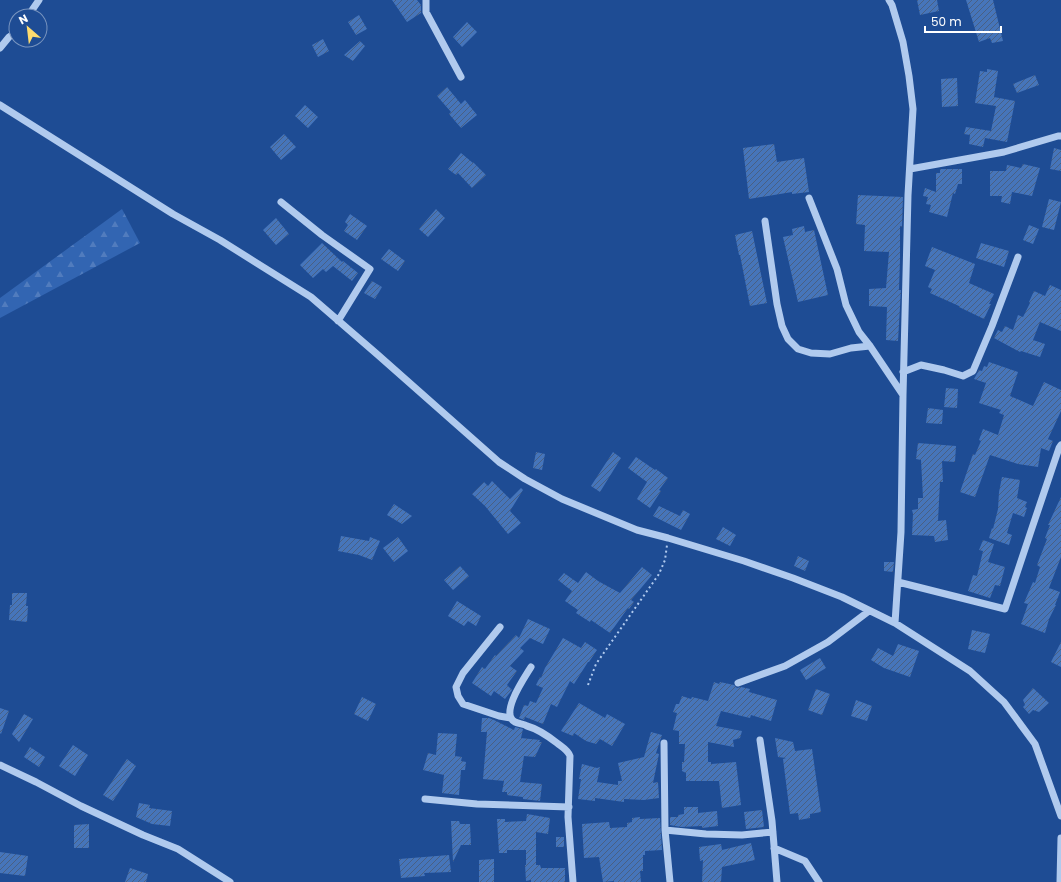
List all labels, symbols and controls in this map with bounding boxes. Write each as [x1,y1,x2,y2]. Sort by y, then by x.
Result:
north arrow [8,8,48,48]
scale bar [925,8,1001,34]
text: N [16,10,31,28]
text: 50 m [931,13,962,30]

